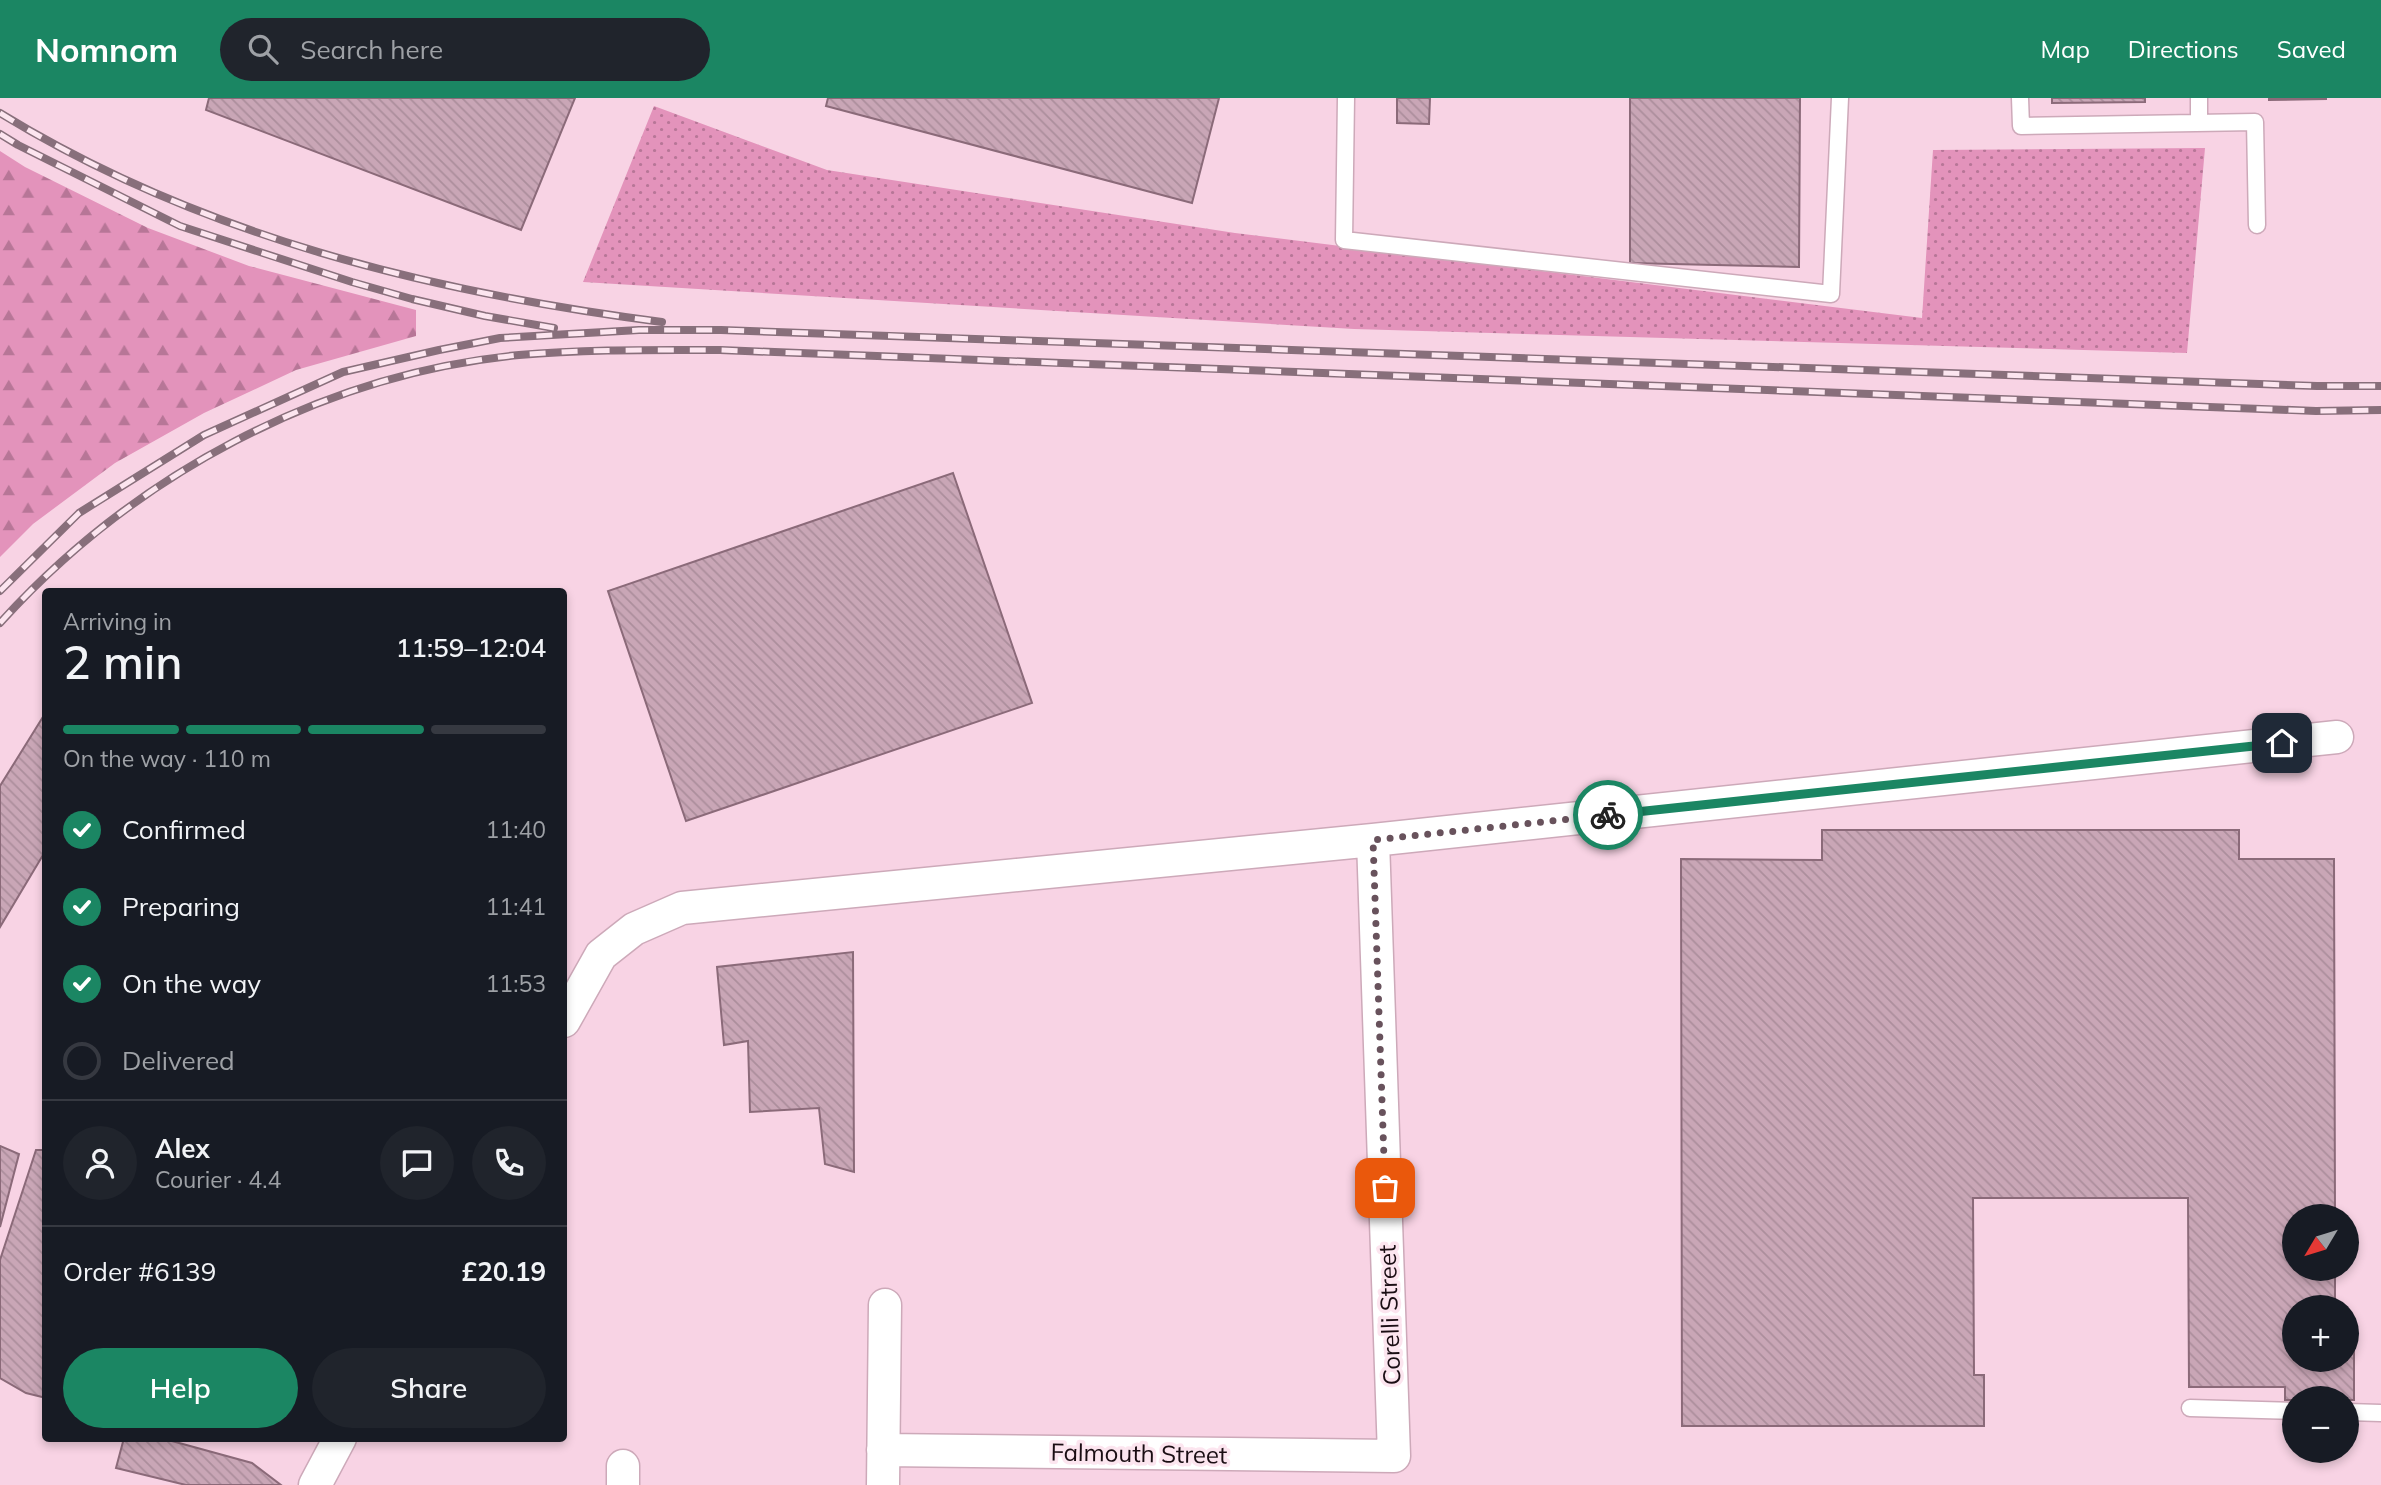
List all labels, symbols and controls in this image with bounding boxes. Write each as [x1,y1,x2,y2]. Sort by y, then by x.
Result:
search box [220,18,710,81]
text: Nomnom [35,29,178,70]
icon: search [244,30,282,68]
text: Search here [300,33,443,66]
text: Map [2040,34,2090,64]
text: Directions [2128,34,2239,64]
text: Saved [2277,34,2346,64]
text: Arriving in [63,607,172,636]
text: 11:59–12:04 [396,631,546,664]
text: 2 min [63,633,182,691]
pin [2252,713,2312,773]
icon: home [2263,724,2301,762]
text: On the way · 110 m [63,744,271,773]
courier [1573,780,1643,850]
icon: bike [1589,796,1627,834]
icon: check [63,811,101,849]
text: Confirmed [122,813,246,846]
text: 11:40 [486,815,546,844]
icon: check [63,888,101,926]
text: Preparing [122,890,240,923]
text: 11:41 [486,892,546,921]
icon: check [63,965,101,1003]
text: On the way [122,967,261,1000]
text: 11:53 [486,969,546,998]
text: Delivered [122,1044,235,1077]
button: person [63,1126,137,1200]
button: chat [380,1126,454,1200]
button: phone [472,1126,546,1200]
text: Alex [155,1132,210,1165]
pin [1355,1158,1415,1218]
text: Courier · 4.4 [155,1165,281,1194]
icon: bag [1366,1169,1404,1207]
north arrow [2282,1204,2359,1281]
map controls [2282,1204,2359,1463]
street label: Corelli Street [1372,1244,1406,1386]
text: Order #6139 [63,1255,216,1288]
text: £20.19 [462,1255,546,1288]
button: + [2282,1295,2359,1372]
button: Help [63,1348,298,1428]
button: Share [312,1348,546,1428]
button: − [2282,1386,2359,1463]
street label: Falmouth Street [1050,1436,1228,1470]

